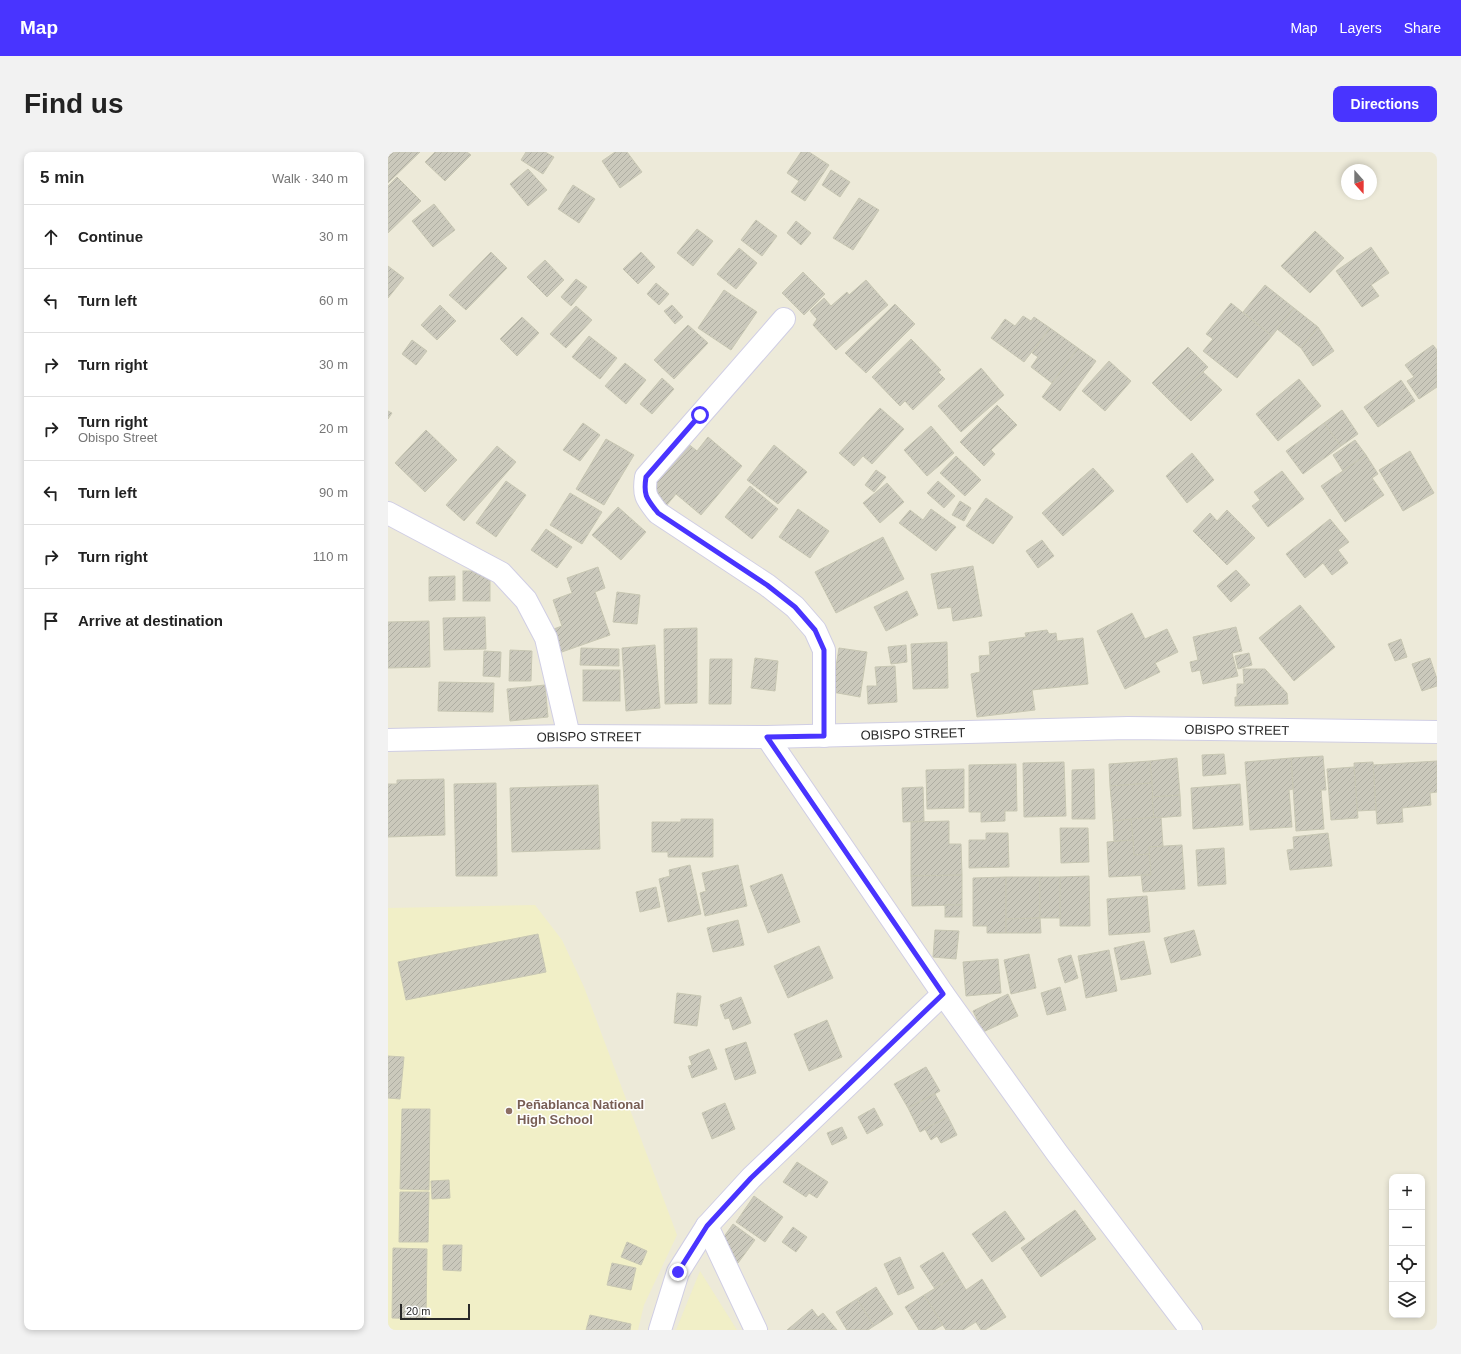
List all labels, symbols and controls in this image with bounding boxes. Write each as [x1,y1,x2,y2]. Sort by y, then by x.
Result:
text: Map [20,17,58,38]
text: Map [1290,20,1318,36]
text: Layers [1340,20,1382,36]
text: Share [1404,20,1441,36]
button: Directions [1333,86,1437,122]
text: Find us [24,88,124,119]
north arrow [1341,164,1377,200]
text: 5 min [40,168,84,187]
text: Walk · 340 m [272,171,348,186]
icon: ahead [40,226,62,248]
text: Continue [78,228,143,245]
text: 30 m [319,229,348,244]
icon: left [40,290,62,312]
text: Turn left [78,292,137,309]
text: 60 m [319,293,348,308]
icon: right [40,354,62,376]
text: Turn right [78,356,148,373]
text: 30 m [319,357,348,372]
route start [691,406,709,424]
text: Turn right [78,413,148,430]
icon: right [40,418,62,440]
text: 20 m [319,421,348,436]
text: Obispo Street [78,430,158,445]
icon: left [40,482,62,504]
text: Turn left [78,484,137,501]
text: 90 m [319,485,348,500]
icon: right [40,546,62,568]
text: Turn right [78,548,148,565]
text: 110 m [313,549,348,564]
icon: arrive [40,610,62,632]
text: Arrive at destination [78,612,223,629]
street label: OBISPO STREET [1184,722,1289,738]
street label: OBISPO STREET [860,725,966,743]
street label: OBISPO STREET [536,729,641,745]
place label: Peñablanca National High School [517,1097,644,1127]
marker: Peñablanca National High School [504,1106,514,1116]
map controls [1389,1174,1425,1318]
button: + [1389,1174,1425,1210]
button: − [1389,1210,1425,1246]
button: locate [1389,1246,1425,1282]
route end [669,1263,687,1281]
button: layers [1389,1282,1425,1318]
scale bar [400,1302,470,1321]
text: 20 m [406,1305,430,1317]

